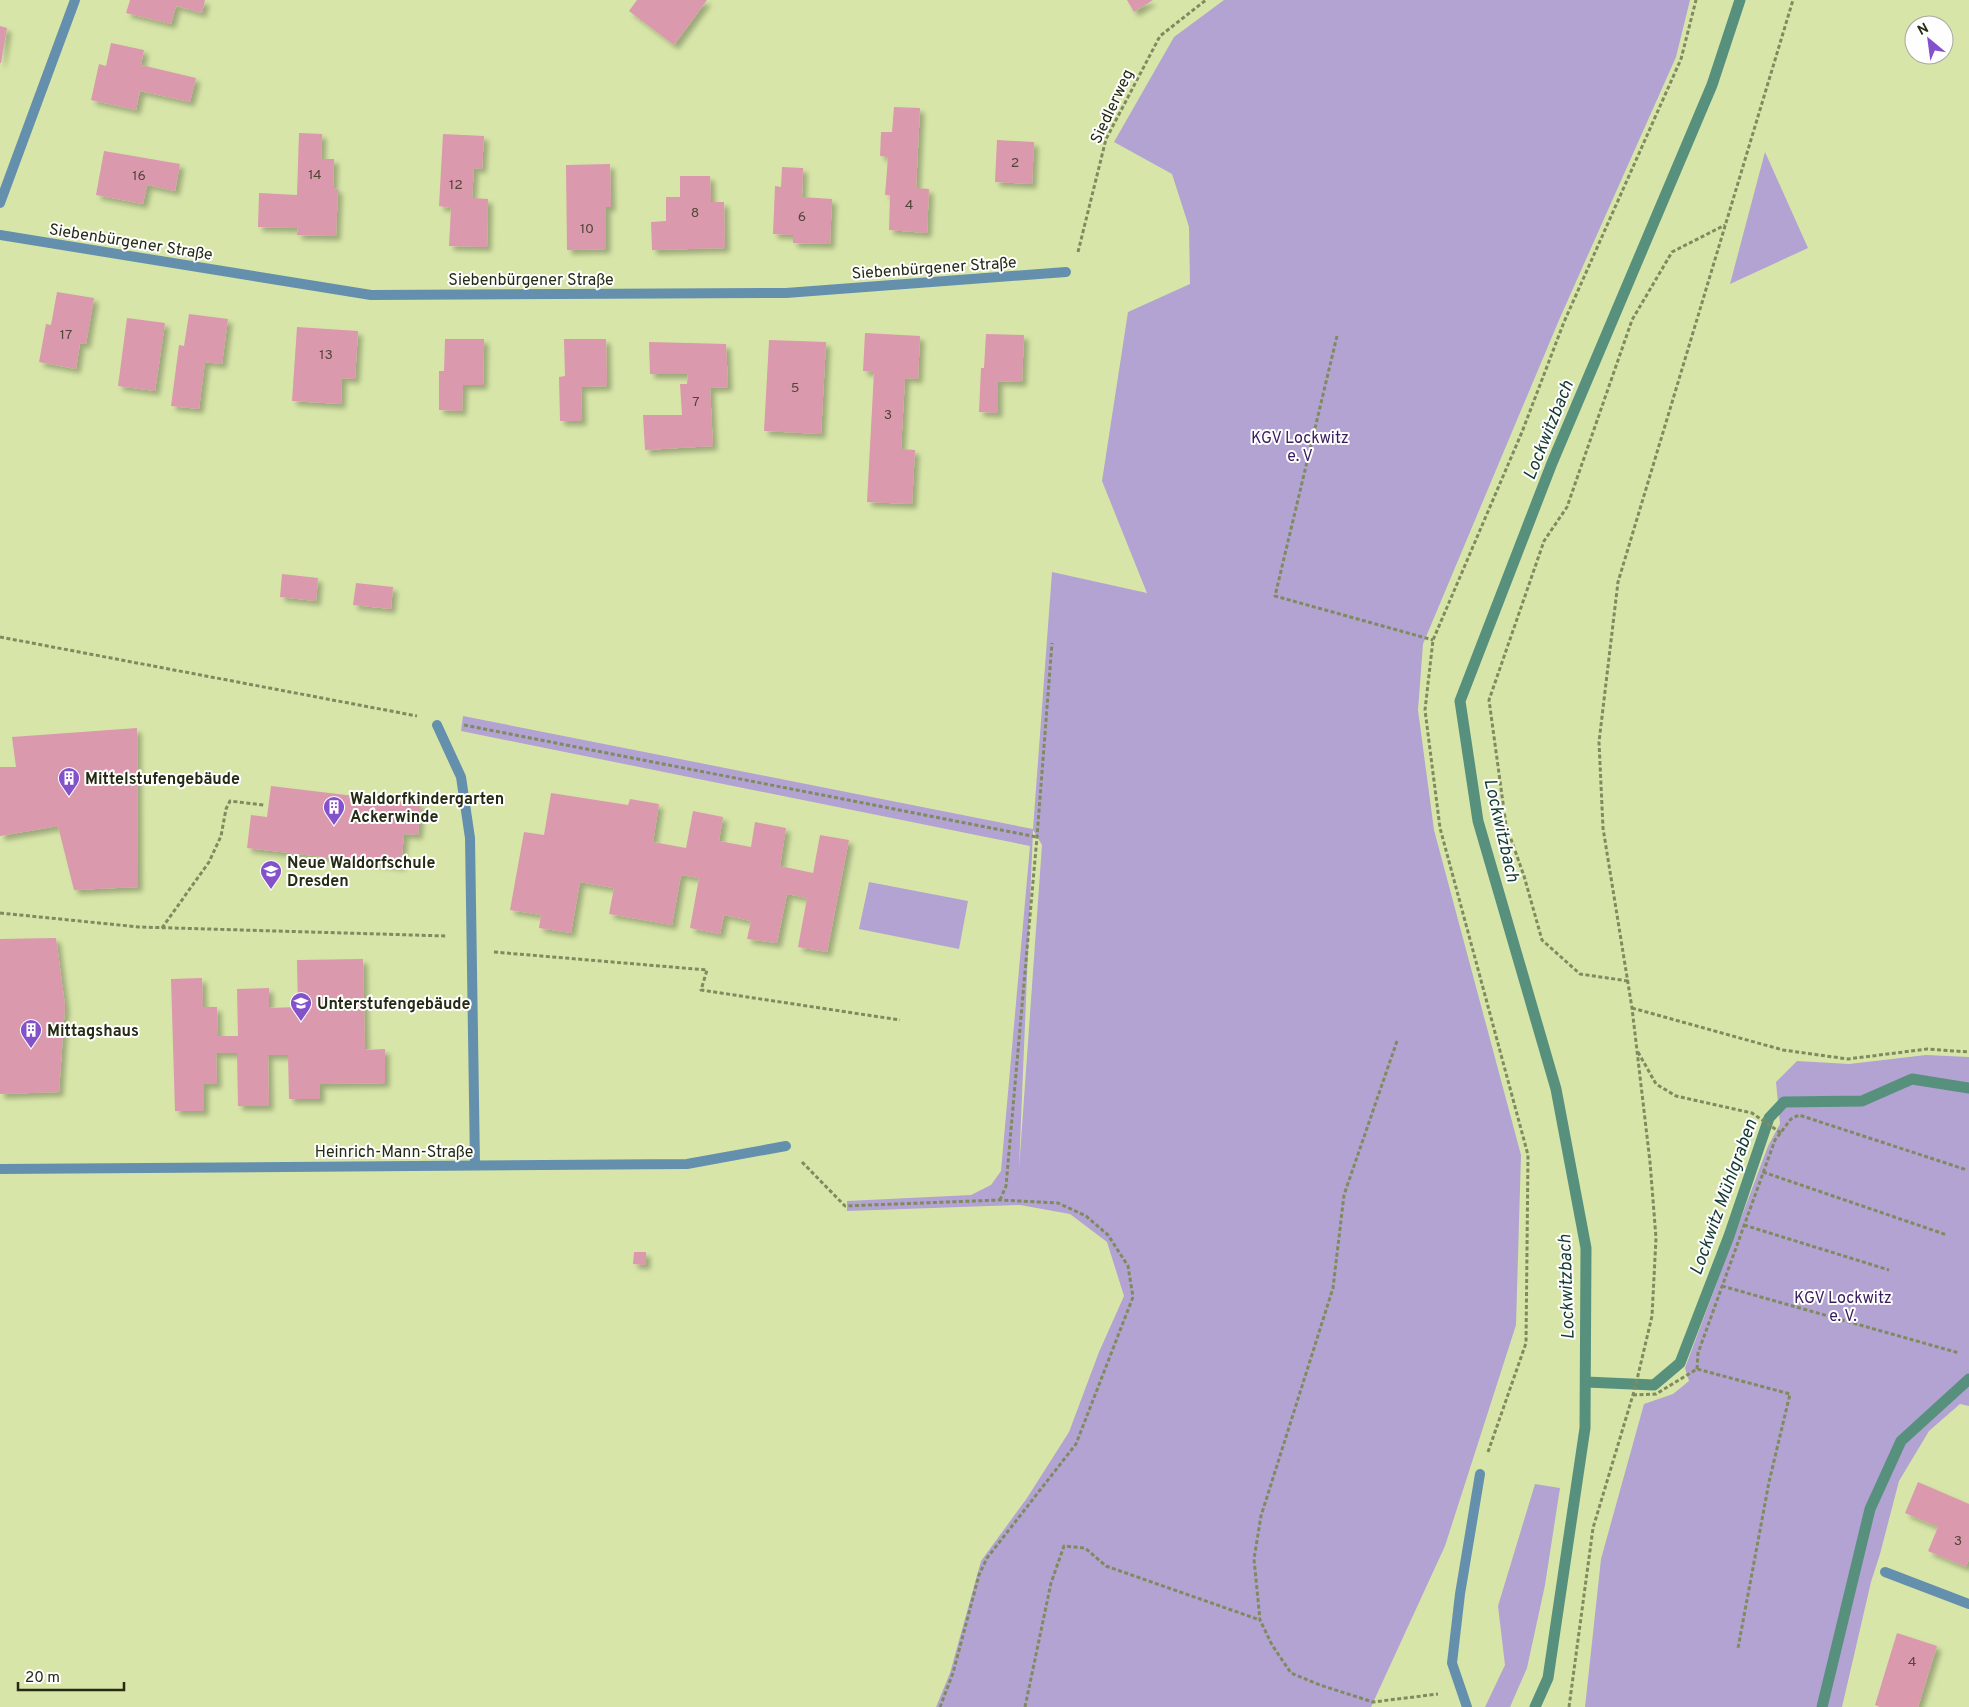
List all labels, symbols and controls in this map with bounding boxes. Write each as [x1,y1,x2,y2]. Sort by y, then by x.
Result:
north arrow [1904,15,1954,65]
text: N [1915,20,1932,40]
street label: Siedlerweg [1087,66,1139,147]
house number: 2 [1011,155,1019,172]
house number: 14 [308,167,322,184]
house number: 16 [132,168,146,185]
house number: 12 [449,177,463,194]
house number: 4 [905,197,913,214]
house number: 8 [691,205,699,222]
house number: 6 [798,209,806,226]
street label: Siebenbürgener Straße [47,220,214,266]
house number: 10 [580,221,594,238]
street label: Siebenbürgener Straße [851,253,1017,285]
street label: Siebenbürgener Straße [448,271,614,291]
house number: 17 [60,327,72,344]
house number: 13 [319,347,333,364]
water label: Lockwitzbach [1519,377,1580,484]
house number: 5 [791,380,799,397]
house number: 7 [692,394,700,411]
house number: 3 [884,407,892,424]
park label: KGV Lockwitz e. V [1251,429,1349,467]
building icon: Mittelstufengebäude [57,766,81,797]
place label: Mittelstufengebäude [85,770,240,790]
water label: Lockwitzbach [1477,776,1524,884]
place label: Waldorfkindergarten Ackerwinde [350,790,504,828]
building icon: Waldorfkindergarten Ackerwinde [322,795,346,826]
place label: Neue Waldorfschule Dresden [287,854,435,892]
school or university icon: Neue Waldorfschule Dresden [259,859,283,890]
school or university icon: Unterstufengebäude [289,991,313,1022]
place label: Unterstufengebäude [317,995,471,1015]
building icon: Mittagshaus [19,1018,43,1049]
place label: Mittagshaus [47,1022,139,1042]
water label: Lockwitz Mühlgraben [1685,1116,1763,1279]
street label: Heinrich-Mann-Straße [315,1143,473,1163]
water label: Lockwitzbach [1554,1234,1581,1340]
park label: KGV Lockwitz e. V. [1794,1289,1892,1327]
house number: 3 [1954,1533,1962,1550]
house number: 4 [1908,1654,1916,1671]
scale bar [18,1660,124,1692]
text: 20 m [25,1669,60,1688]

